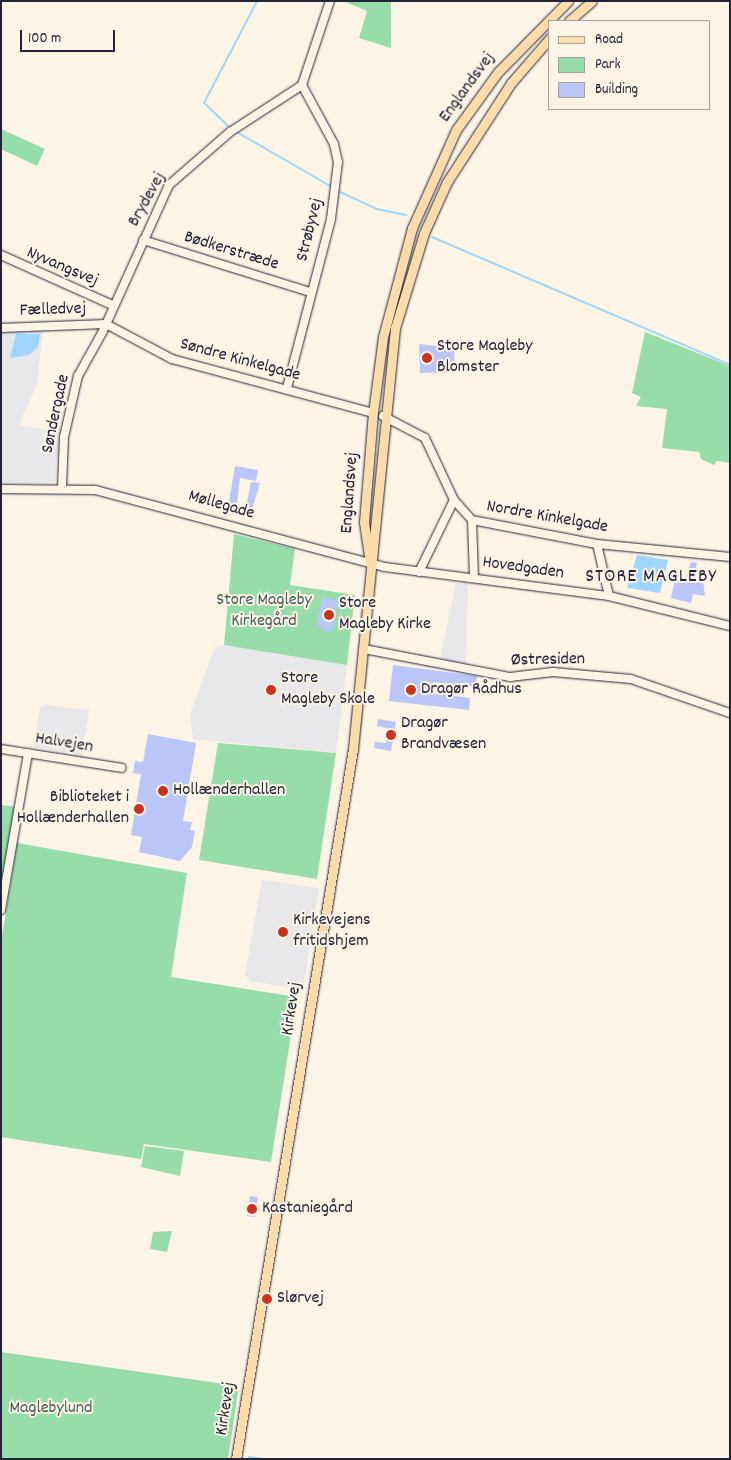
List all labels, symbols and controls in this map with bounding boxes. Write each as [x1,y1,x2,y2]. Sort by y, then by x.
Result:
scale bar [22,20,118,52]
legend [548,20,711,110]
text: 100 m [28,28,61,50]
text: Road [595,29,623,51]
street label: Englandsvej [435,49,501,127]
text: Park [595,54,621,76]
text: Building [595,79,638,101]
street label: Brydevej [124,169,172,231]
street label: Strøbyvej [293,196,329,264]
street label: Bødkerstræde [181,227,281,277]
street label: Nyvangsvej [23,243,101,293]
street label: Fælledvej [19,299,87,323]
street label: Søndre Kinkelgade [177,335,303,387]
place label: Store Magleby Blomster [437,337,532,379]
marker: Store Magleby Blomster [421,352,433,364]
street label: Søndergade [38,373,76,455]
street label: Englandsvej [337,452,365,534]
street label: Møllegade [185,486,257,526]
street label: Nordre Kinkelgade [485,497,609,539]
street label: Hovedgaden [481,553,565,585]
district label: STORE MAGLEBY [584,565,718,589]
park label: Store Magleby Kirkegård [216,591,312,634]
place label: Store Magleby Kirke [339,594,431,636]
marker: Store Magleby Kirke [323,609,335,621]
street label: Østresiden [511,650,585,672]
place label: Store Magleby Skole [281,669,375,712]
place label: Dragør Rådhus [421,679,522,701]
marker: Store Magleby Skole [265,684,277,696]
marker: Dragør Rådhus [405,684,417,696]
place label: Dragør Brandvæsen [401,714,486,756]
street label: Halvejen [34,729,94,759]
marker: Dragør Brandvæsen [385,729,397,741]
place label: Hollænderhallen [173,780,285,802]
marker: Hollænderhallen [157,785,169,797]
place label: Biblioteket i Hollænderhallen [17,788,129,831]
marker: Biblioteket i Hollænderhallen [133,803,145,815]
place label: Kirkevejens fritidshjem [293,911,371,954]
marker: Kirkevejens fritidshjem [277,926,289,938]
street label: Kirkevej [278,981,308,1037]
place label: Kastaniegård [262,1198,353,1220]
marker: Kastaniegård [246,1203,258,1215]
place label: Slørvej [277,1288,324,1310]
marker: Slørvej [261,1293,273,1305]
street label: Kirkevej [212,1381,242,1437]
park label: Maglebylund [10,1398,92,1420]

